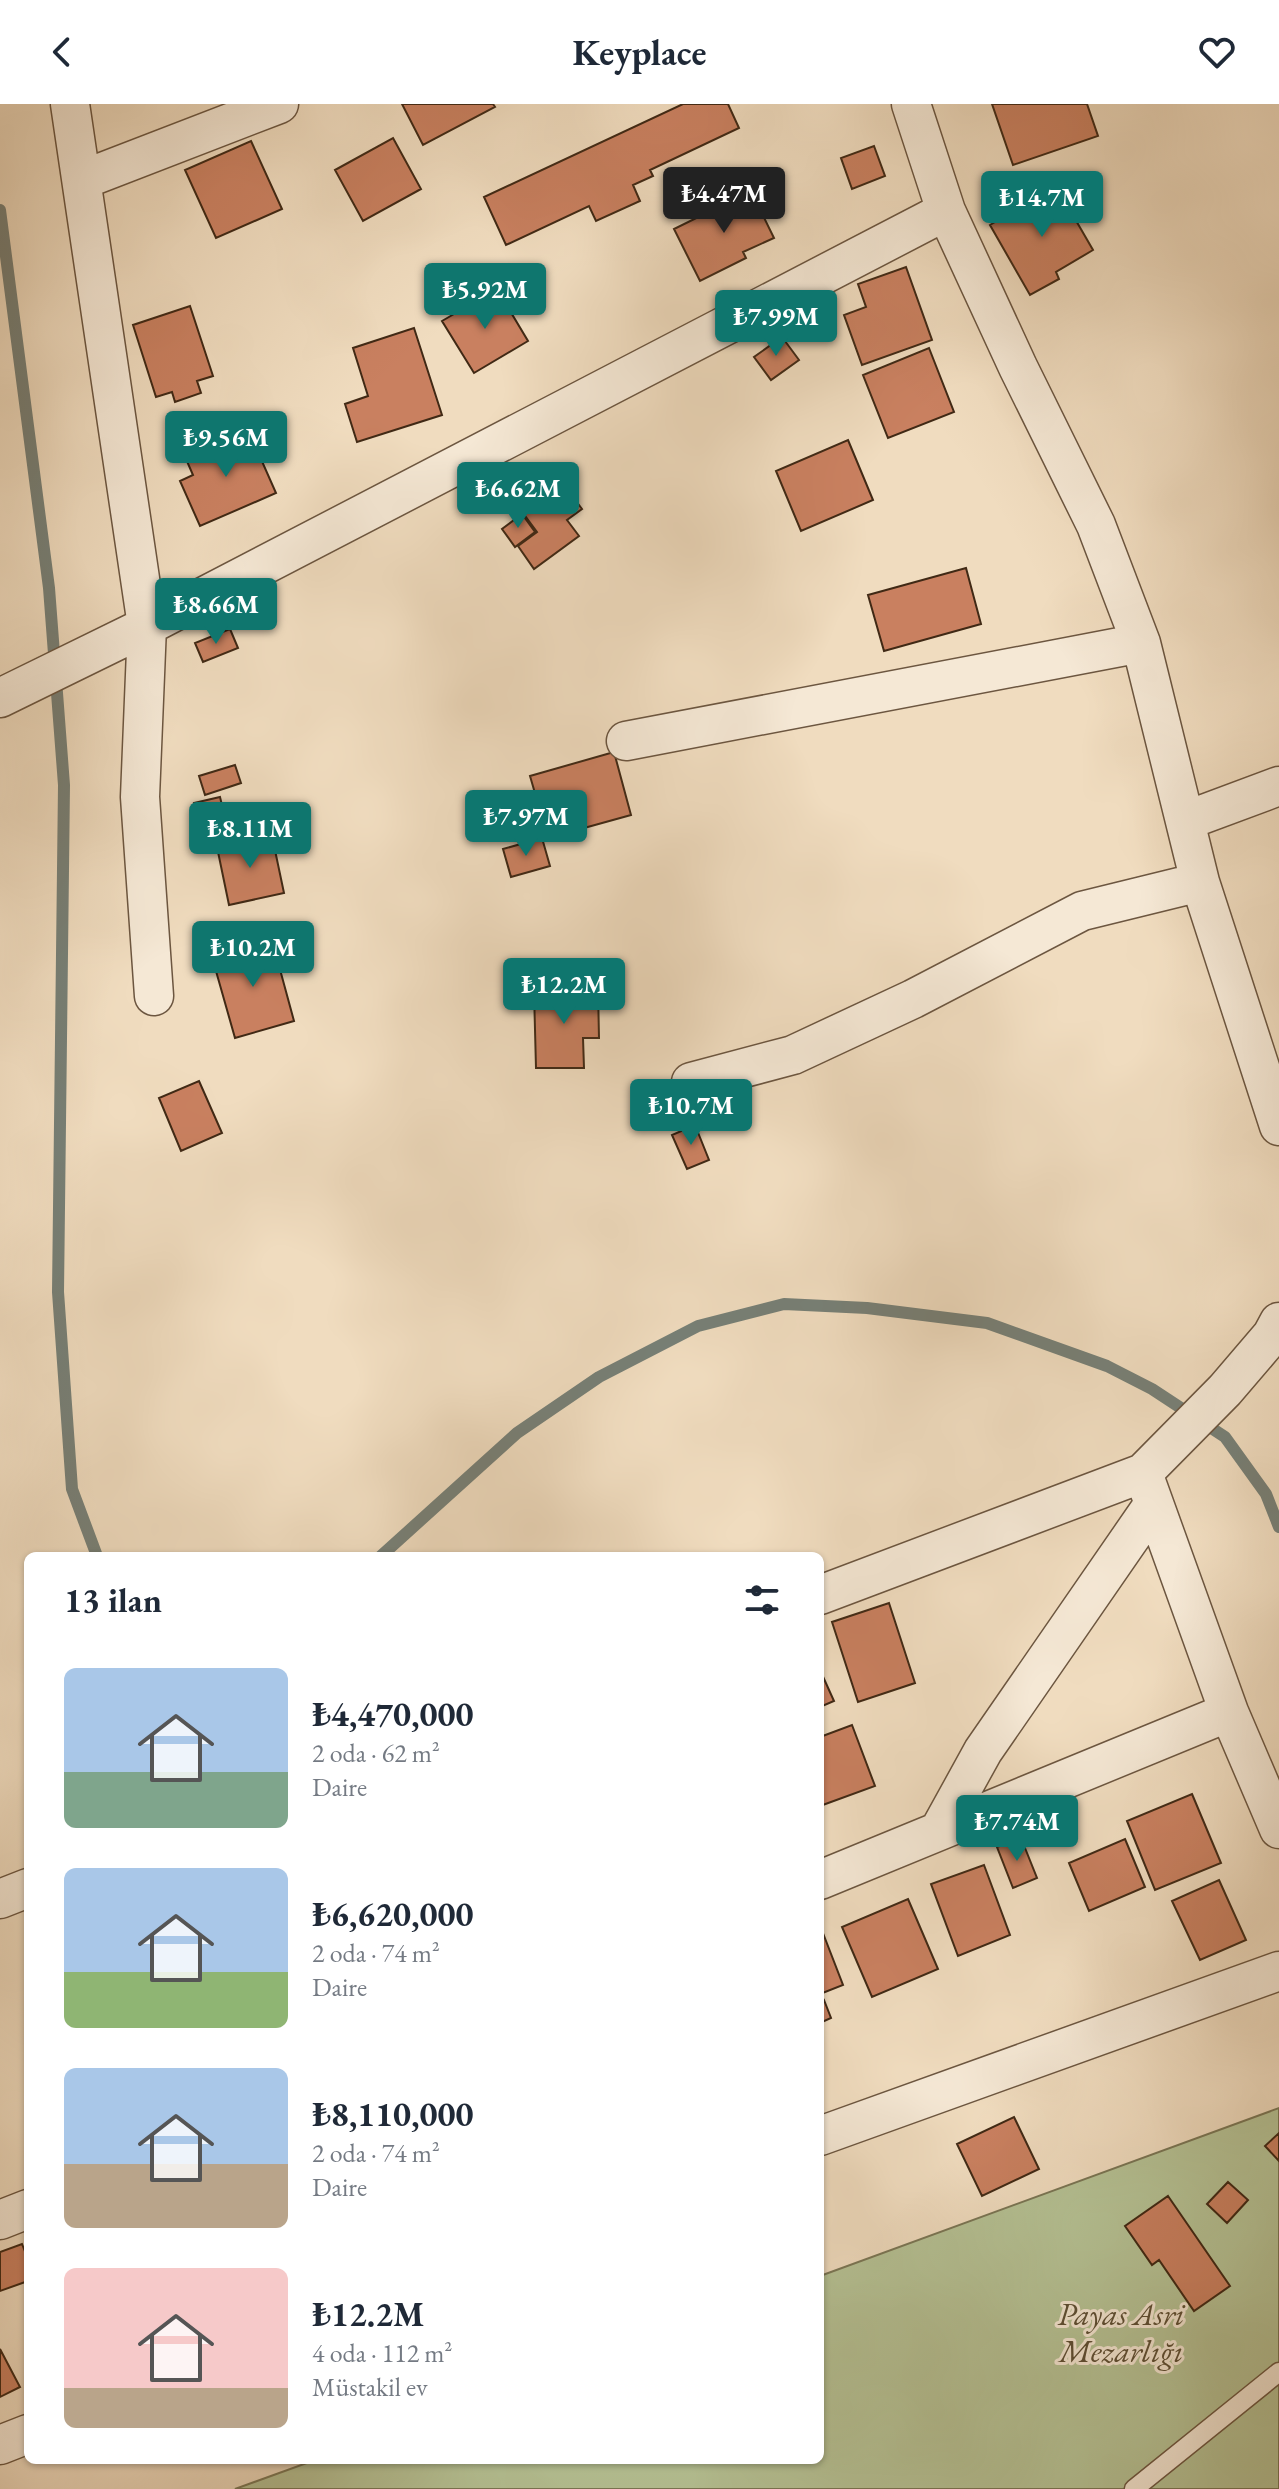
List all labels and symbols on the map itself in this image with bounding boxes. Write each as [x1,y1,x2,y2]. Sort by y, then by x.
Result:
pin: ₺4.47M [659,167,789,235]
pin: ₺14.7M [977,171,1107,239]
pin: ₺5.92M [420,263,550,331]
pin: ₺7.99M [711,290,841,358]
pin: ₺9.56M [161,411,291,479]
pin: ₺6.62M [453,462,583,530]
pin: ₺8.66M [151,578,281,646]
pin: ₺7.97M [461,790,591,858]
pin: ₺8.11M [185,802,315,870]
pin: ₺10.2M [188,921,318,989]
pin: ₺12.2M [499,958,629,1026]
pin: ₺10.7M [626,1079,756,1147]
pin: ₺7.74M [952,1795,1082,1863]
park label: Payas Asri Mezarlığı [1057,2293,1186,2372]

